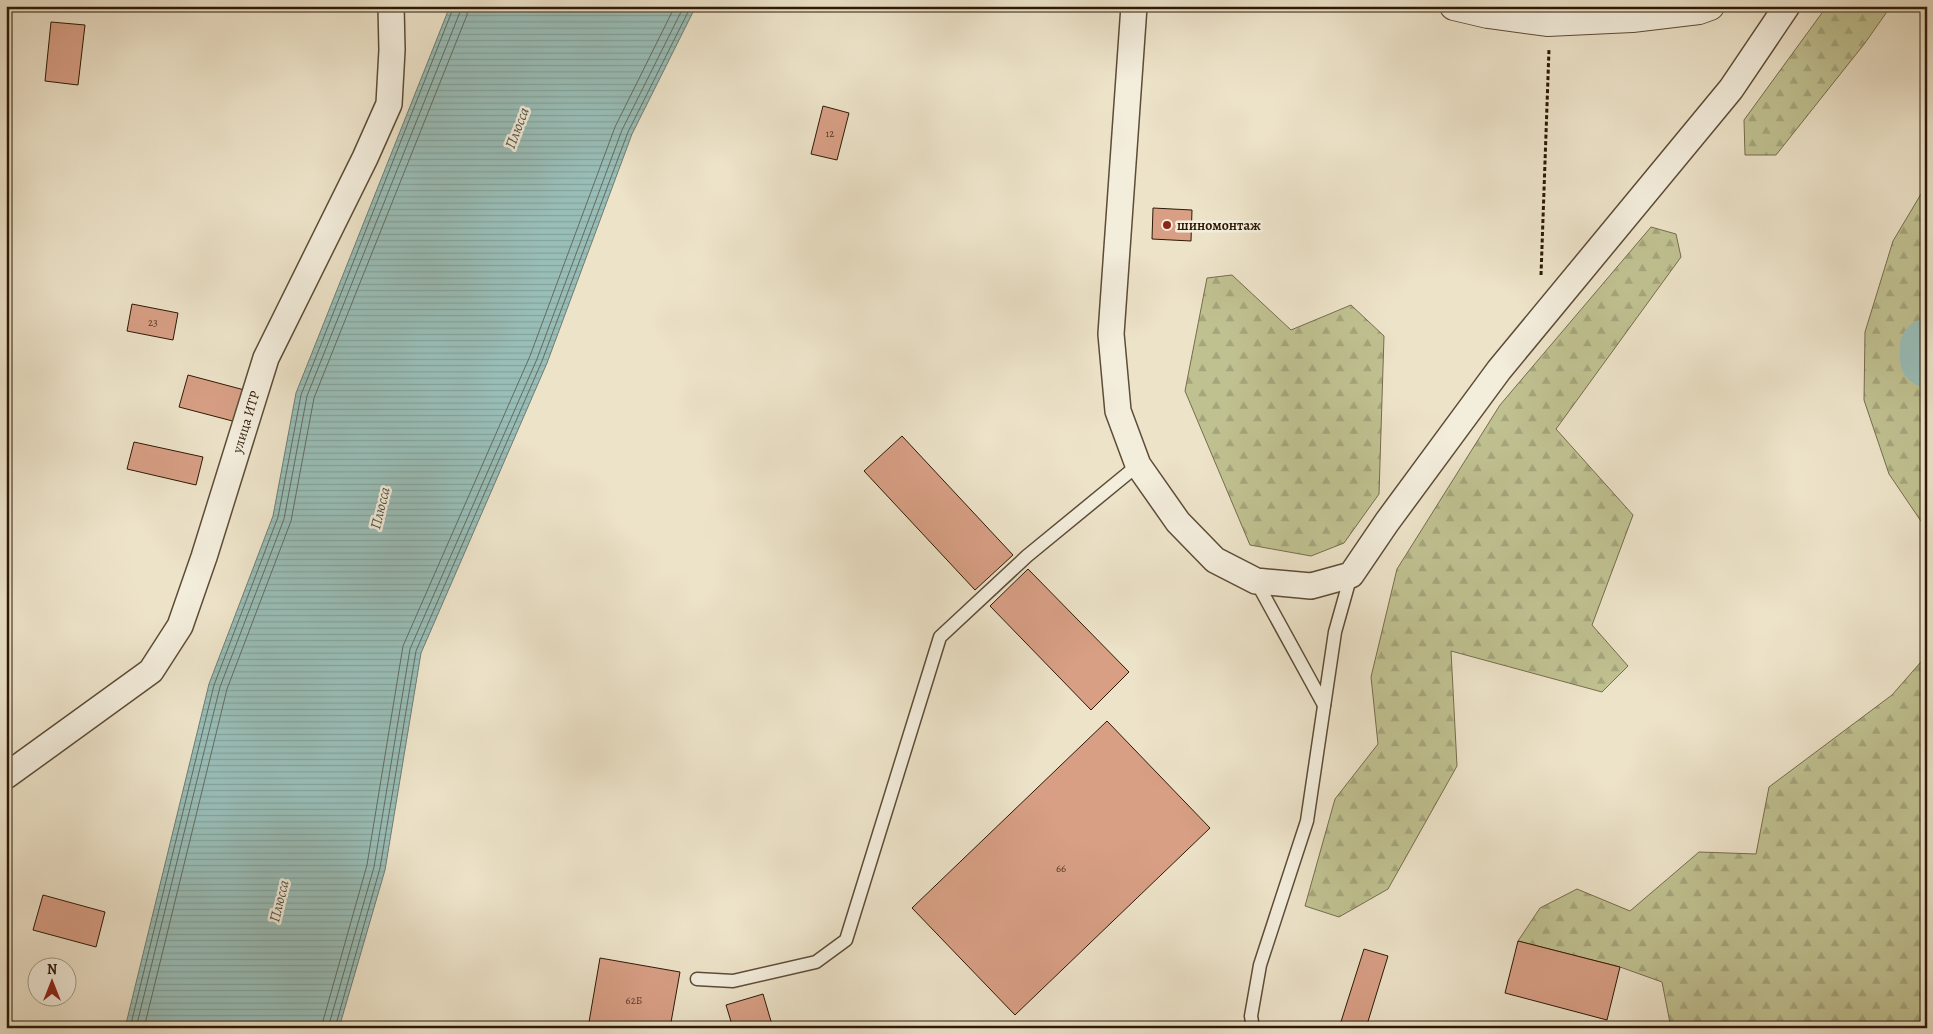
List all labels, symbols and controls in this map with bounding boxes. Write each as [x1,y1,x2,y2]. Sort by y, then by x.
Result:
water label: Плюсса [500,104,534,152]
house number: 12 [826,126,835,141]
place label: шиномонтаж [1177,216,1261,235]
marker: шиномонтаж [1161,219,1173,231]
house number: 23 [148,315,158,330]
street label: улица ИТР [227,388,265,456]
water label: Плюсса [365,485,395,531]
house number: 66 [1056,861,1066,876]
water label: Плюсса [264,878,294,924]
north arrow [28,956,78,1006]
text: N [47,960,57,979]
house number: 62Б [626,993,642,1008]

